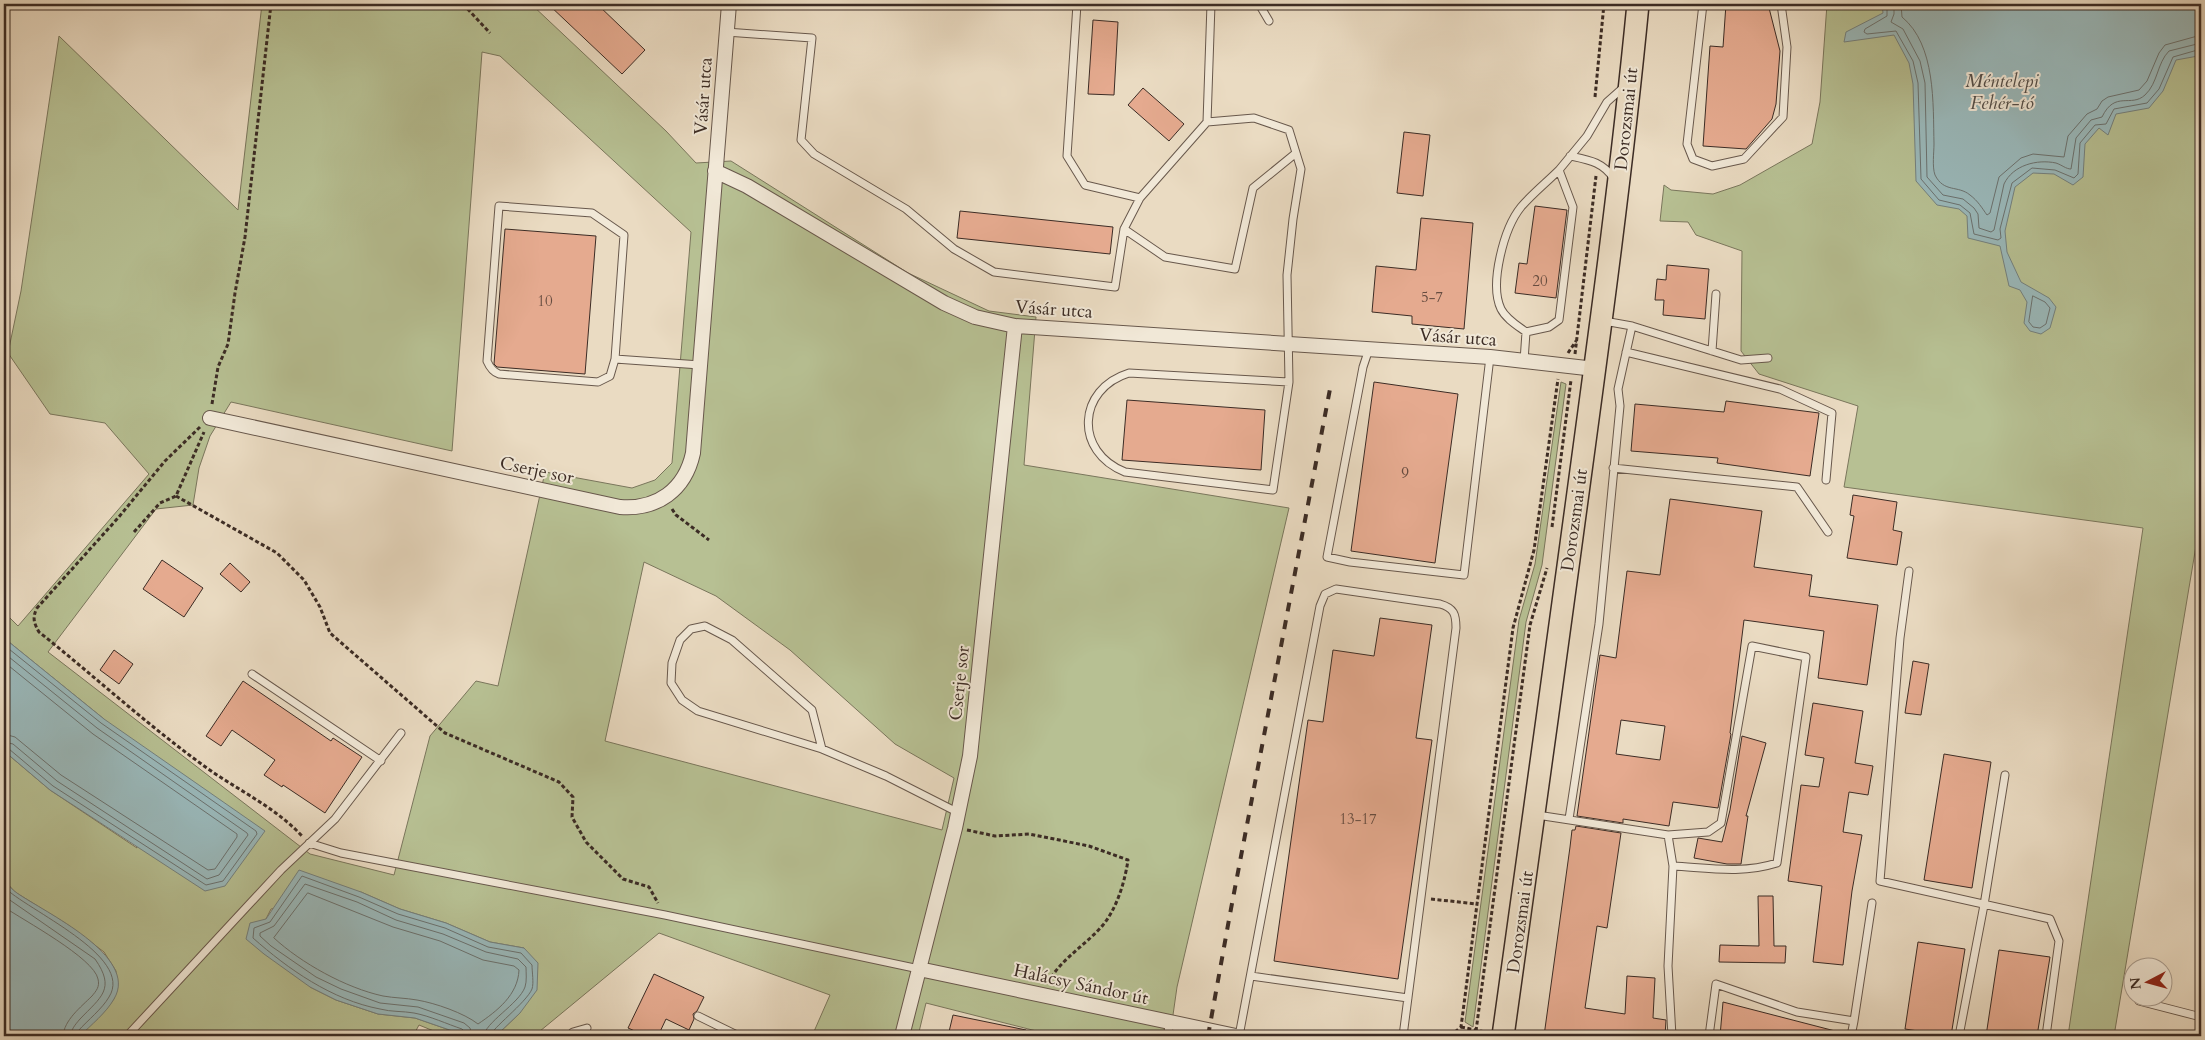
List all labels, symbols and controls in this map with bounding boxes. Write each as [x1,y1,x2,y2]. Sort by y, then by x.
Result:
street label: Vásár utca [688,56,719,136]
street label: Dorozsmai út [1609,66,1644,172]
water label: Méntelepi Fehér-tó [1965,68,2039,116]
house number: 20 [1532,271,1548,291]
house number: 5-7 [1421,287,1443,307]
house number: 10 [537,291,553,311]
street label: Vásár utca [1014,294,1094,325]
street label: Vásár utca [1418,322,1498,353]
street label: Cserje sor [498,450,577,491]
house number: 9 [1401,463,1409,483]
street label: Dorozsmai út [1555,467,1594,573]
street label: Cserje sor [943,644,976,722]
house number: 13-17 [1339,809,1377,829]
street label: Dorozsmai út [1501,869,1540,975]
street label: Halácsy Sándor út [1011,958,1151,1011]
north arrow [2122,958,2172,1008]
text: N [2125,976,2146,990]

